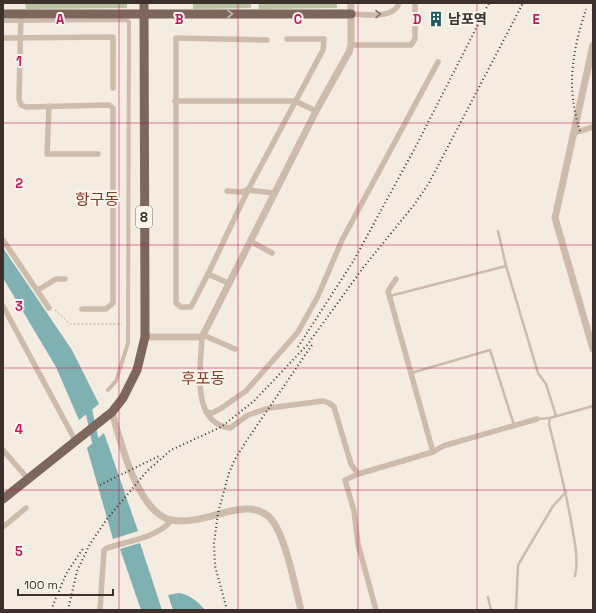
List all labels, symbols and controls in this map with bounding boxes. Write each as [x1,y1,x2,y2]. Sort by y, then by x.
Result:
one-way arrow [227,10,233,18]
one-way arrow [375,10,381,18]
building icon: 남포역 [427,10,445,28]
place label: 남포역 [448,10,487,28]
text: A [56,11,65,28]
text: B [175,11,184,28]
text: C [294,11,302,28]
text: D [413,11,422,28]
text: E [532,11,540,28]
text: 1 [16,53,22,70]
text: 2 [15,175,23,192]
district label: 항구동 [75,189,119,210]
road number: 8 [136,206,152,228]
text: 3 [15,298,23,315]
district label: 후포동 [181,368,225,389]
text: 4 [15,421,23,438]
text: 5 [15,543,23,560]
scale bar [18,571,113,597]
text: 100 m [24,577,58,593]

